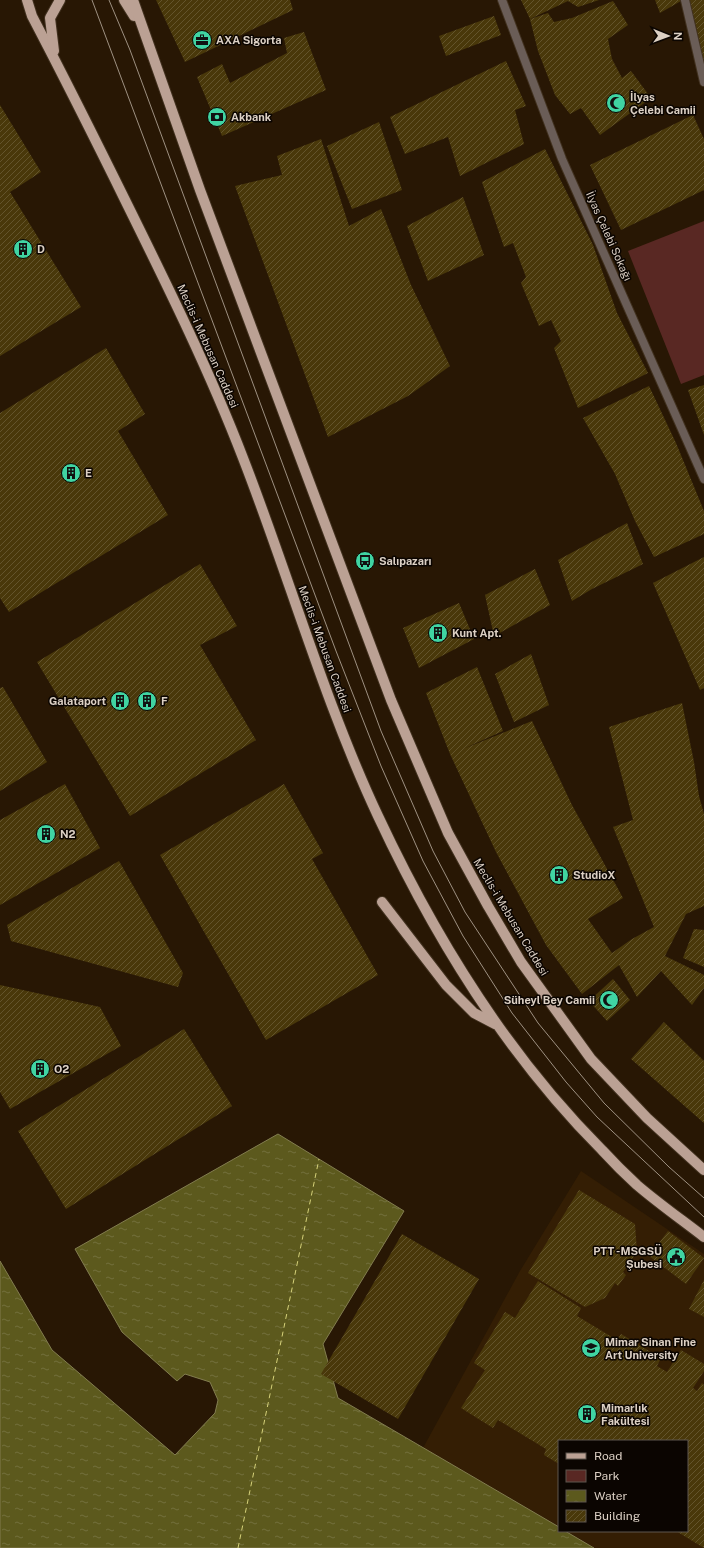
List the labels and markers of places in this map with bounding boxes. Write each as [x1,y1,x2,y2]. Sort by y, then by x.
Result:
office icon: AXA Sigorta [191,29,213,51]
place label: AXA Sigorta [216,34,282,46]
place label: İlyas Çelebi Camii [630,90,696,117]
mosque icon: İlyas Çelebi Camii [605,92,627,114]
bank icon: Akbank [206,106,228,128]
place label: Akbank [231,111,272,123]
building icon: D [12,238,34,260]
place label: D [37,243,45,255]
building icon: E [60,462,82,484]
place label: E [85,467,92,479]
bus stop icon: Salıpazarı [354,550,376,572]
place label: Salıpazarı [379,555,431,567]
building icon: Kunt Apt. [427,622,449,644]
place label: Kunt Apt. [452,627,502,639]
building icon: Galataport [109,690,131,712]
building icon: F [136,690,158,712]
place label: Galataport [49,695,106,707]
place label: F [161,695,168,707]
building icon: N2 [35,823,57,845]
place label: N2 [60,828,76,840]
building icon: StudioX [548,864,570,886]
place label: StudioX [573,869,616,881]
mosque icon: Süheyl Bey Camii [598,989,620,1011]
place label: Süheyl Bey Camii [504,994,595,1006]
building icon: O2 [29,1058,51,1080]
place label: O2 [54,1063,69,1075]
place label: PTT -MSGSÜ Şubesi [593,1243,662,1271]
public building icon: PTT -MSGSÜ Şubesi [665,1246,687,1268]
place label: Mimar Sinan Fine Art University [605,1336,696,1361]
school or university icon: Mimar Sinan Fine Art University [580,1337,602,1359]
place label: Mimarlık Fakültesi [601,1402,649,1427]
building icon: Mimarlık Fakültesi [576,1403,598,1425]

